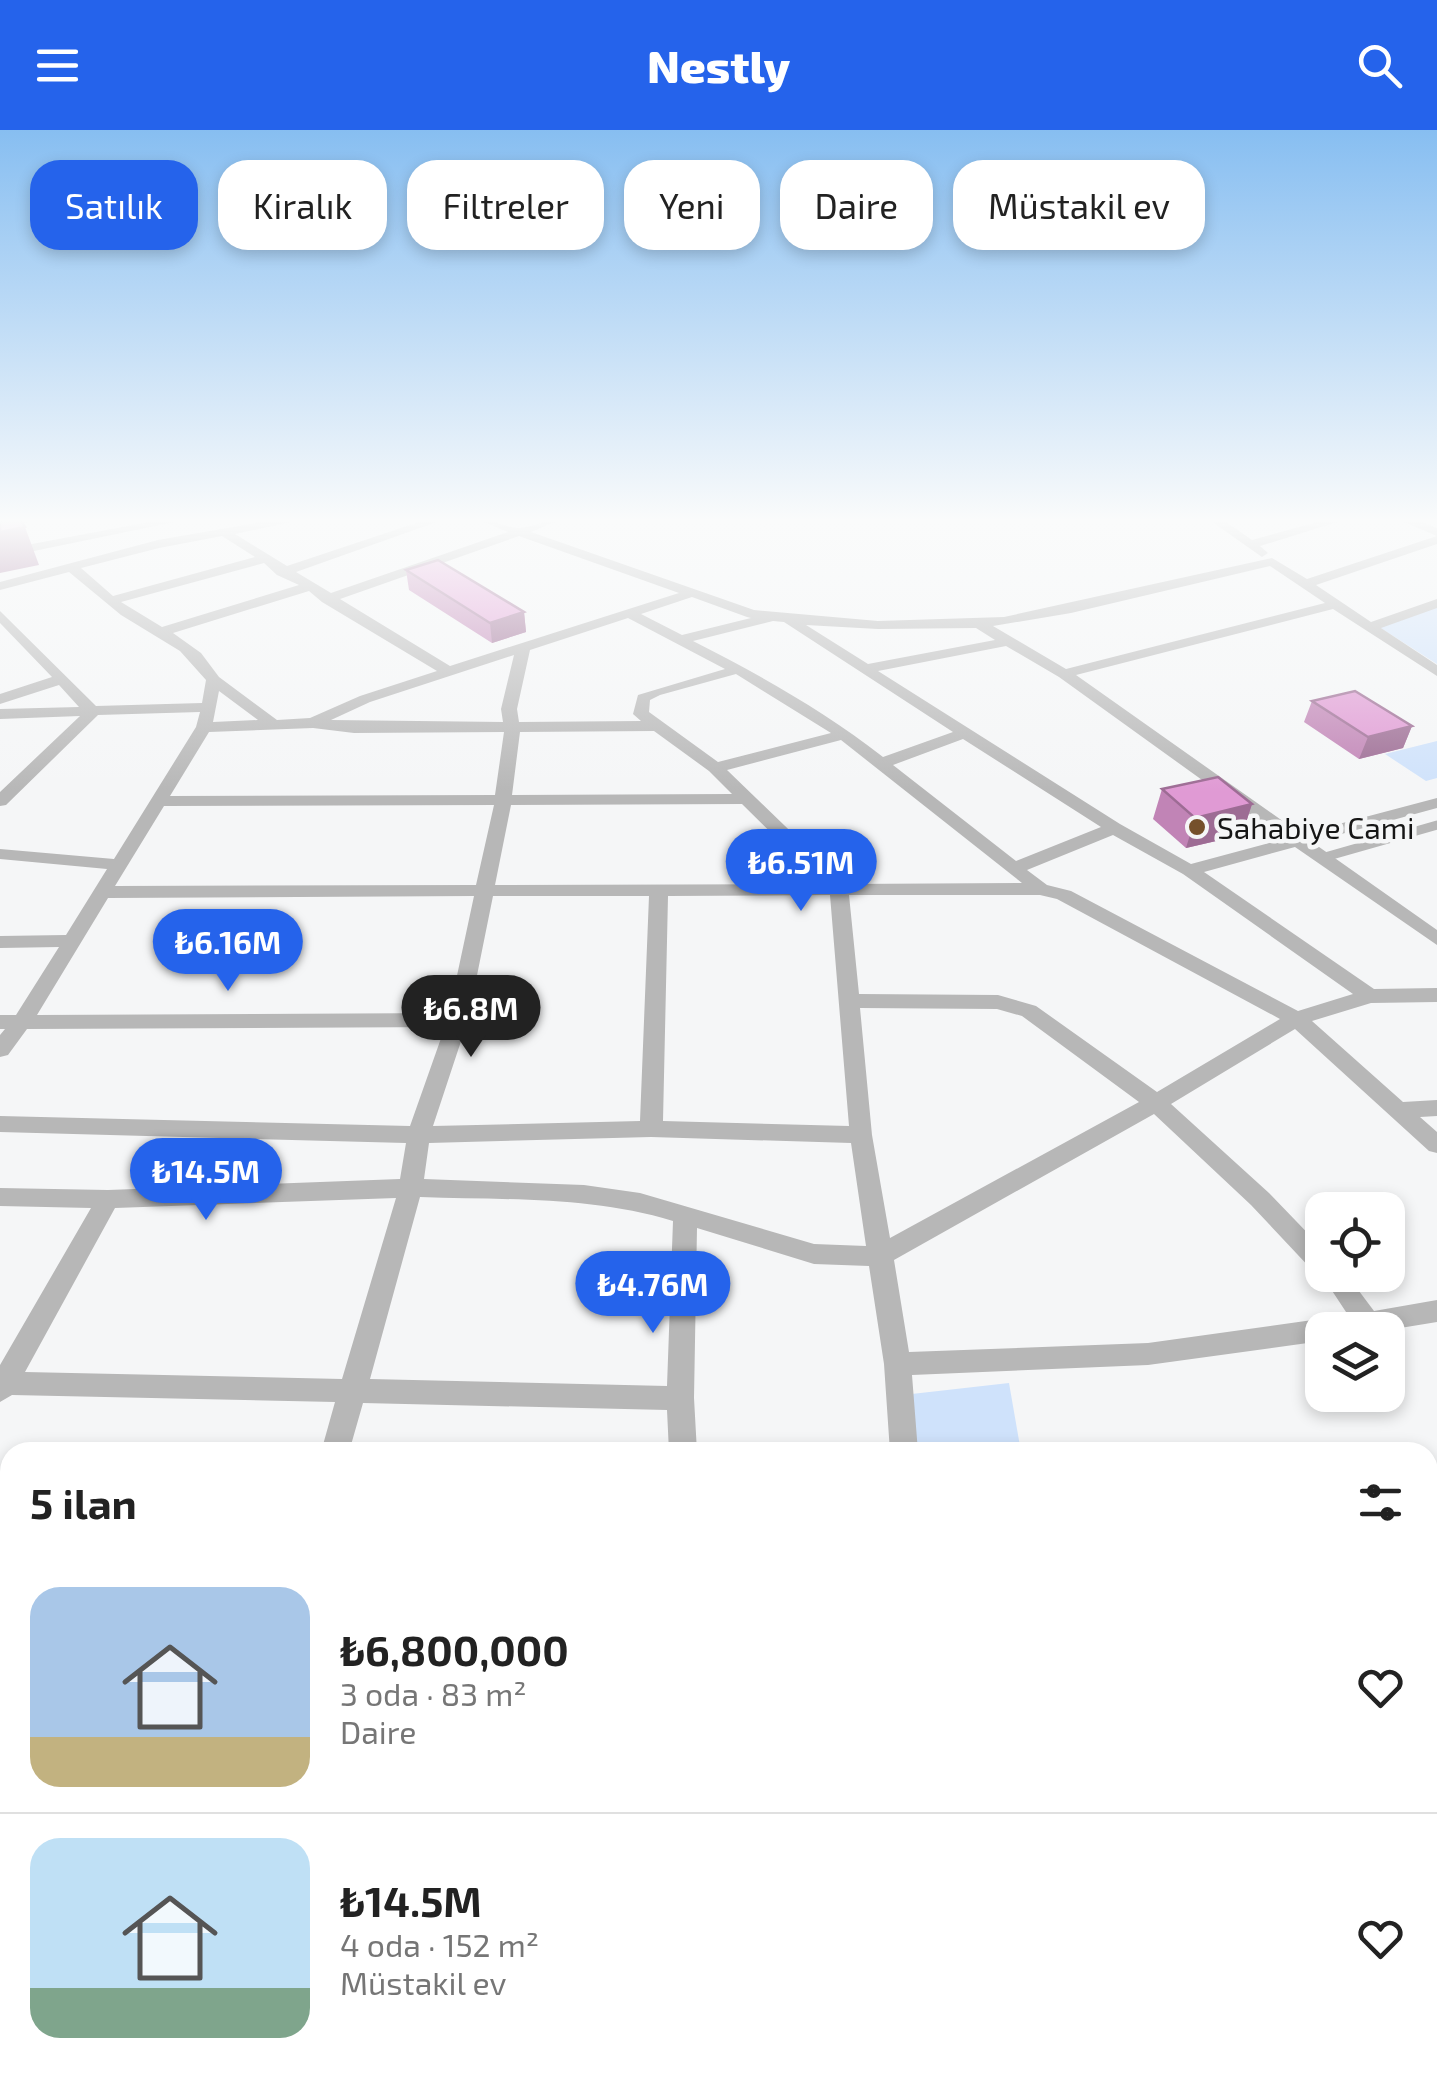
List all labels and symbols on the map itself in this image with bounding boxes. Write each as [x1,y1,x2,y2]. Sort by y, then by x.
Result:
place label: Sahabiye Cami [1217,809,1415,845]
marker: Sahabiye Cami [1186,816,1208,838]
pin: ₺6.51M [720,829,882,914]
pin: ₺6.16M [147,909,309,994]
pin: ₺6.8M [401,975,541,1060]
pin: ₺14.5M [125,1138,287,1223]
pin: ₺4.76M [572,1251,734,1336]

